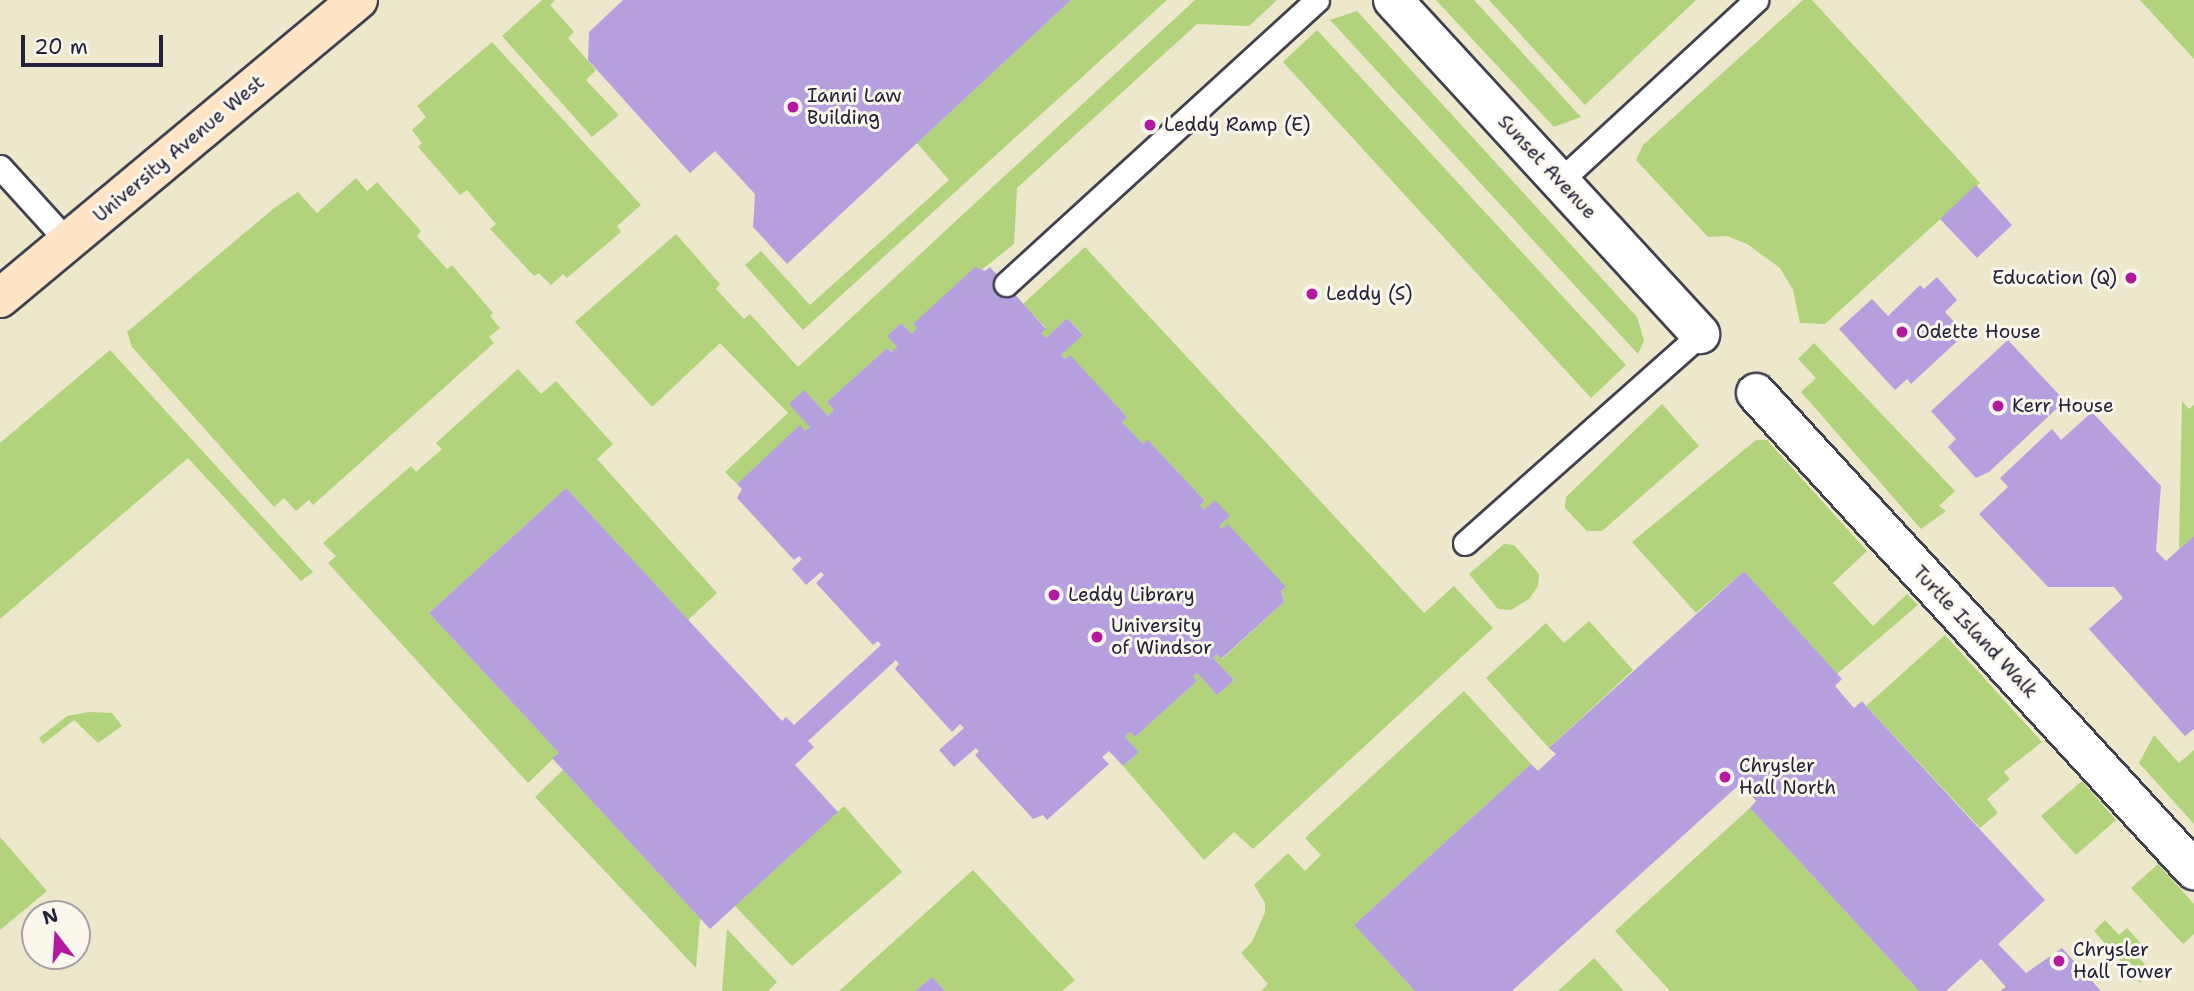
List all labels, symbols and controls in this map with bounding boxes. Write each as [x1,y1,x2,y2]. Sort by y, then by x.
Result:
scale bar [24,21,166,65]
text: 20 m [34,33,88,61]
street label: University Avenue West [89,71,269,227]
place label: Ianni Law Building [807,85,902,129]
marker: Ianni Law Building [785,99,801,115]
street label: Sunset Avenue [1493,110,1601,224]
place label: Leddy Ramp (E) [1164,114,1310,136]
marker: Leddy Ramp (E) [1142,117,1158,133]
place label: Education (Q) [1992,267,2117,289]
marker: Education (Q) [2123,270,2139,286]
place label: Leddy (S) [1326,283,1413,305]
marker: Leddy (S) [1304,286,1320,302]
place label: Odette House [1916,321,2041,343]
marker: Odette House [1894,324,1910,340]
place label: Kerr House [2012,395,2114,417]
marker: Kerr House [1990,398,2006,414]
street label: Turtle Island Walk [1908,561,2042,703]
place label: Leddy Library [1068,584,1195,606]
marker: Leddy Library [1046,587,1062,603]
place label: University of Windsor [1111,615,1212,659]
marker: University of Windsor [1089,629,1105,645]
place label: Chrysler Hall North [1739,755,1836,799]
marker: Chrysler Hall North [1717,769,1733,785]
north arrow [21,900,91,970]
text: N [39,902,61,931]
place label: Chrysler Hall Tower [2073,939,2173,983]
marker: Chrysler Hall Tower [2051,953,2067,969]

